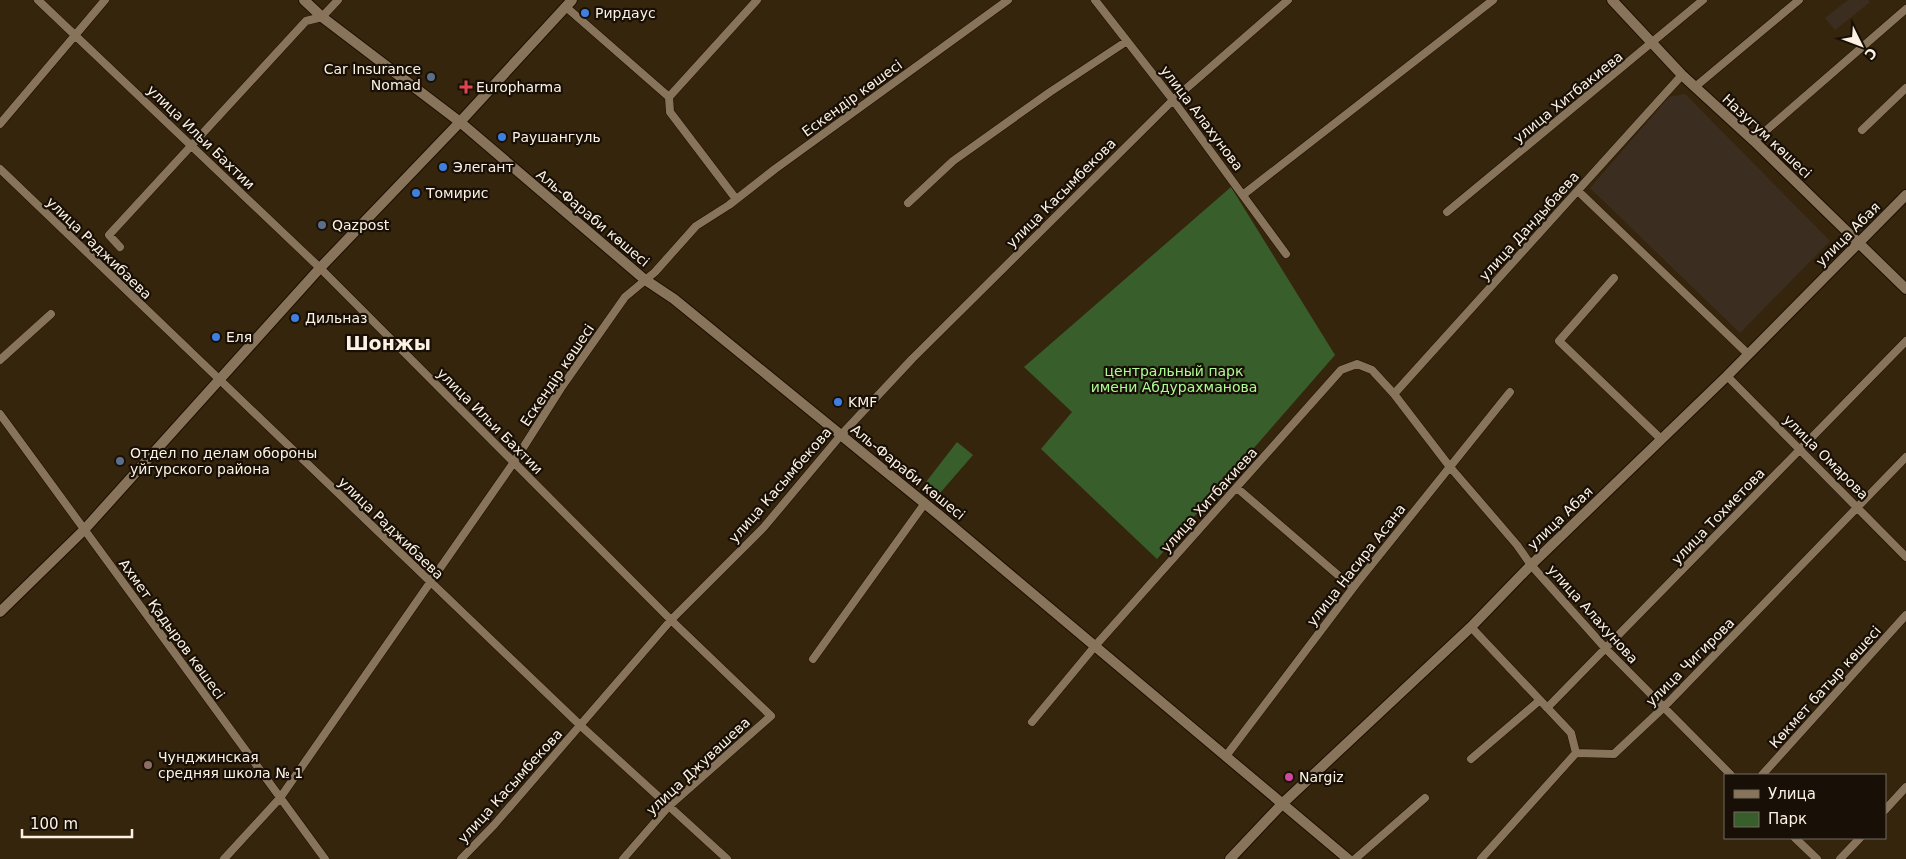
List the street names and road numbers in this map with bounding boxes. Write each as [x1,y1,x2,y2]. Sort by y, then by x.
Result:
street label: улица Хитбакиева [1510,48,1626,146]
street label: Ескендір көшесі [799,56,905,140]
street label: улица Алахунова [1157,62,1247,174]
street label: улица Ильи Бахтии [144,82,258,192]
street label: Назугум көшесі [1719,91,1815,181]
street label: улица Касымбекова [1003,135,1119,251]
street label: Аль-Фараби көшесі [533,166,653,270]
street label: улица Дандыбаева [1476,168,1582,284]
street label: улица Раджибаева [43,194,155,302]
street label: улица Абая [1813,199,1883,269]
street label: Ескендір көшесі [517,321,597,429]
street label: улица Ильи Бахтии [434,365,546,477]
street label: улица Омарова [1780,411,1872,503]
street label: Аль-Фараби көшесі [848,421,968,523]
street label: улица Касымбекова [725,424,835,546]
street label: улица Хитбакиева [1158,444,1260,556]
street label: улица Тохметова [1668,465,1768,567]
street label: улица Раджибаева [335,474,447,582]
street label: улица Абая [1524,483,1596,553]
street label: улица Насира Асана [1303,501,1409,629]
street label: Ахмет Қадыров көшесі [116,556,228,702]
street label: улица Алахунова [1545,561,1641,667]
street label: улица Чигирова [1643,615,1737,709]
street label: Көкмет батыр көшесі [1766,623,1884,751]
street label: улица Джувашева [643,714,753,818]
street label: улица Касымбекова [455,726,565,846]

